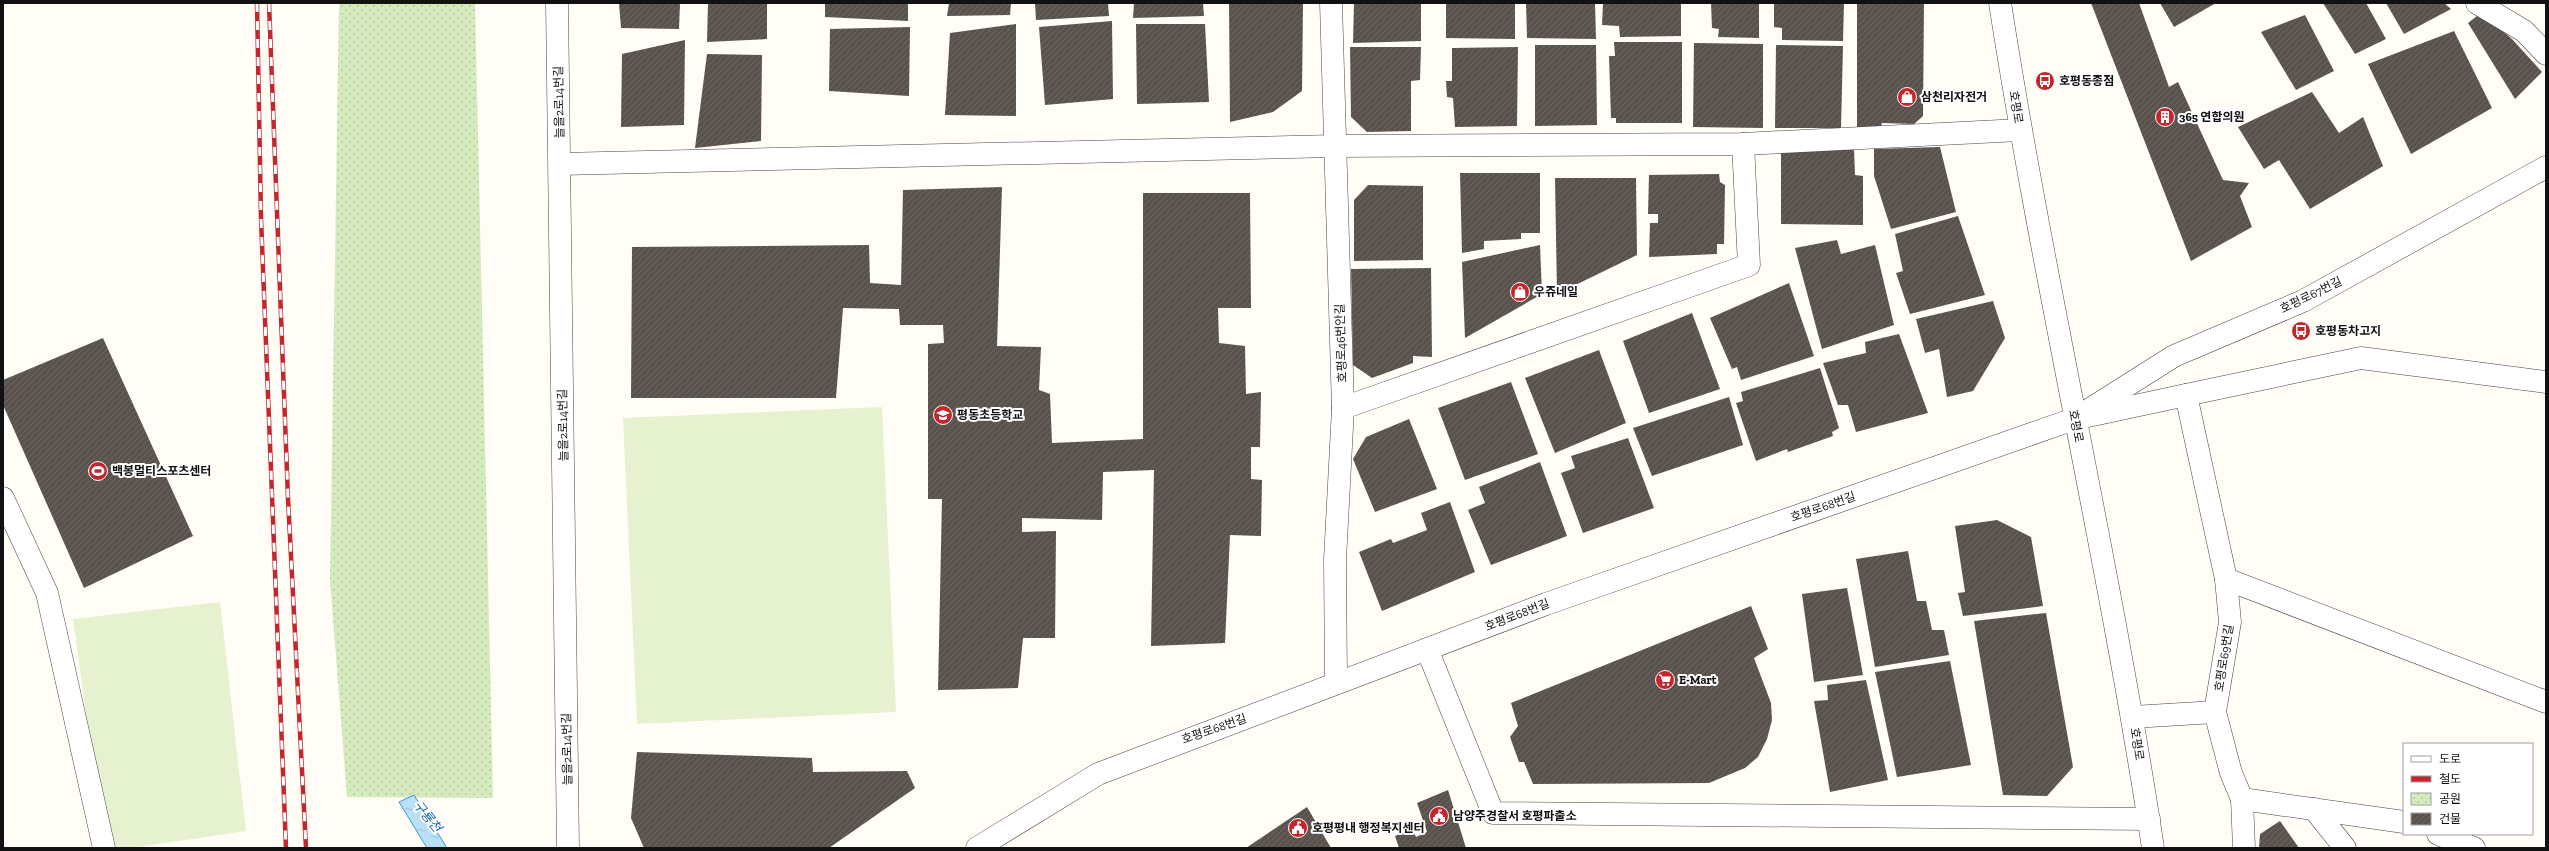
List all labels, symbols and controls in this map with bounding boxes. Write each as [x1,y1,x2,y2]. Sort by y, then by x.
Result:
street label: 늘을2로14번길 [551,66,567,138]
bus stop icon: 호평동종점 [2034,70,2056,92]
place label: 호평동종점 [2059,74,2114,88]
shop icon: 삼천리자전거 [1896,86,1918,108]
place label: 삼천리자전거 [1921,90,1987,104]
street label: 호평로 [2006,90,2026,124]
building icon: 365 연합의원 [2154,106,2176,128]
place label: 365 연합의원 [2179,110,2245,124]
street label: 호평로67번길 [2278,274,2344,316]
shop icon: 우쥬네일 [1509,281,1531,303]
place label: 우쥬네일 [1534,285,1578,299]
street label: 호평로46번안길 [1333,303,1349,383]
bus stop icon: 호평동차고지 [2290,320,2312,342]
place label: 호평동차고지 [2315,324,2381,338]
street label: 늘을2로14번길 [555,389,571,461]
school or university icon: 평동초등학교 [932,404,954,426]
place label: 평동초등학교 [957,408,1023,422]
street label: 호평로 [2066,408,2086,444]
sports icon: 백봉멀티스포츠센터 [87,460,109,482]
place label: 백봉멀티스포츠센터 [112,464,211,478]
street label: 호평로68번길 [1789,489,1857,525]
street label: 호평로68번길 [1483,596,1551,634]
street label: 호평로69번길 [2212,623,2236,693]
supermarket icon: E-Mart [1654,669,1676,691]
place label: E-Mart [1679,673,1717,687]
street label: 호평로68번길 [1180,711,1248,747]
street label: 늘을2로14번길 [559,713,575,785]
street label: 호평로 [2127,727,2147,761]
legend [2403,743,2533,835]
text: 도로 [2439,752,2461,766]
text: 철도 [2439,772,2461,786]
text: 공원 [2439,792,2461,806]
water label: 구룡천 [410,798,445,836]
public building icon: 남양주경찰서 호평파출소 [1428,805,1450,827]
place label: 남양주경찰서 호평파출소 [1453,809,1577,823]
text: 건물 [2439,812,2461,826]
public building icon: 호평평내 행정복지센터 [1287,817,1309,839]
place label: 호평평내 행정복지센터 [1312,821,1425,835]

